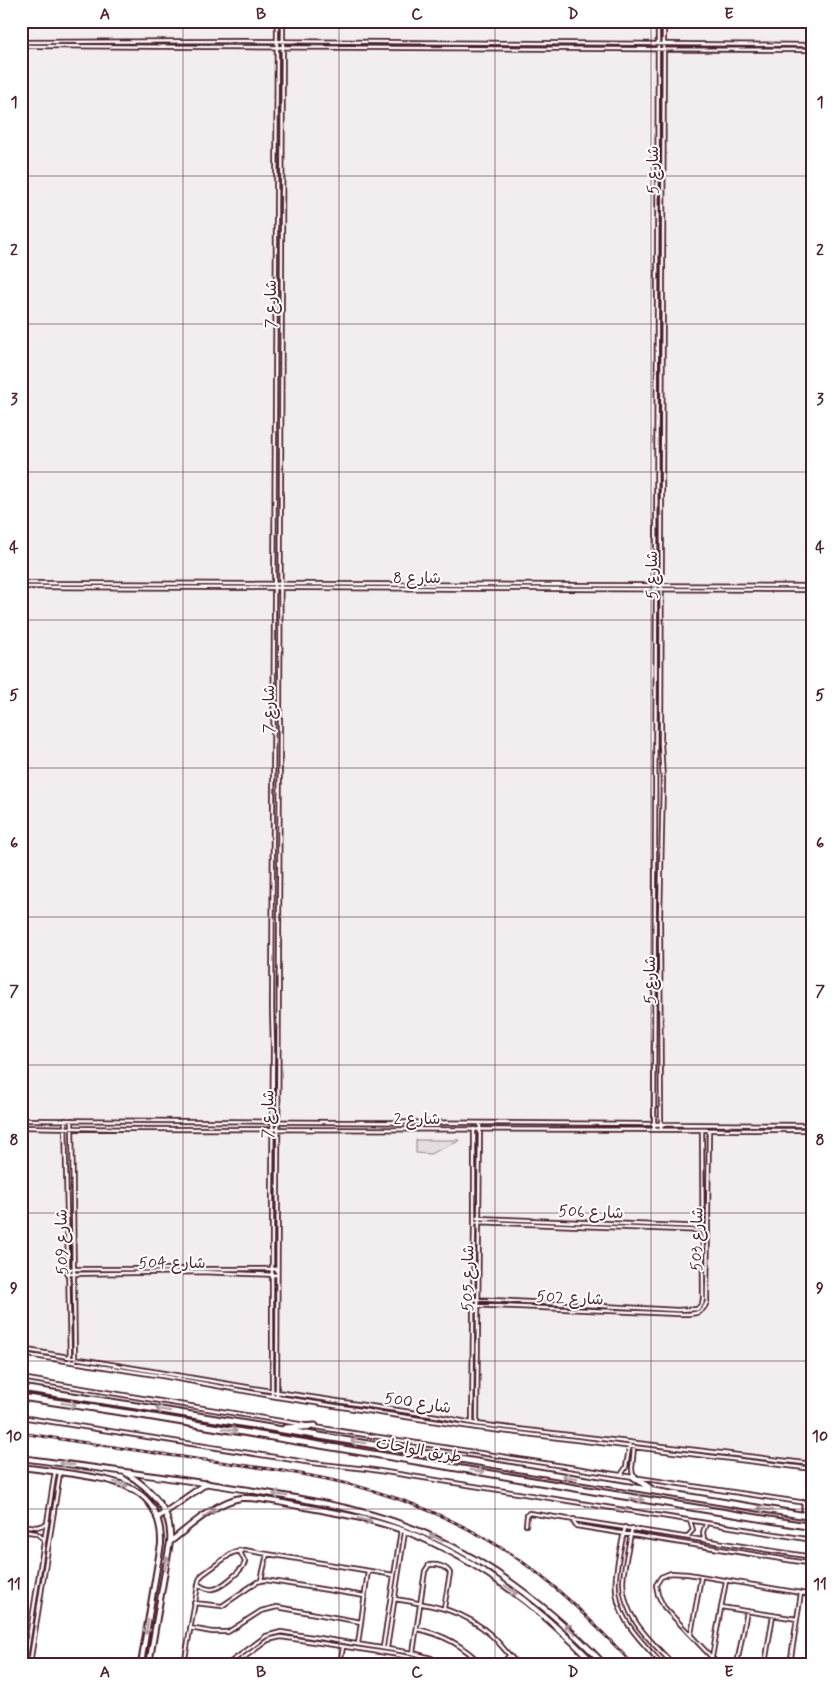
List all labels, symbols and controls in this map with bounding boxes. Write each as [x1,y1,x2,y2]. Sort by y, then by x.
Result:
text: A [100,4,110,25]
text: B [256,4,266,25]
text: C [411,4,423,25]
text: D [567,4,579,25]
text: E [724,4,734,25]
text: 1 [10,92,18,113]
text: 1 [816,92,824,113]
street label: شارع 5 [643,146,664,194]
text: 2 [10,240,18,261]
text: 2 [816,240,824,261]
street label: شارع 7 [261,280,282,328]
text: 3 [10,389,18,410]
text: 3 [816,389,824,410]
text: 4 [9,537,19,558]
text: 4 [815,537,825,558]
street label: شارع 5 [642,551,663,599]
street label: شارع 8 [393,568,441,589]
text: 5 [9,685,19,706]
street label: شارع 7 [259,685,280,733]
text: 5 [815,685,825,706]
text: 6 [10,833,18,854]
text: 6 [816,833,824,854]
street label: شارع 5 [640,956,661,1004]
text: 7 [9,981,19,1002]
text: 7 [815,981,825,1002]
street label: شارع 7 [258,1090,279,1139]
street label: شارع 2 [394,1109,440,1130]
text: 8 [9,1130,19,1151]
text: 8 [815,1130,825,1151]
street label: شارع 506 [558,1201,624,1224]
street label: شارع 503 [686,1207,709,1271]
street label: شارع 509 [51,1209,74,1275]
street label: شارع 505 [457,1245,480,1312]
street label: شارع 504 [138,1253,206,1274]
text: 9 [10,1278,18,1299]
text: 9 [816,1278,824,1299]
street label: شارع 502 [536,1286,604,1311]
street label: شارع 500 [383,1388,453,1419]
one-way arrow [61,1400,77,1410]
one-way arrow [155,1404,171,1414]
one-way arrow [222,1425,238,1435]
text: 10 [6,1426,22,1447]
text: 10 [812,1426,828,1447]
street label: طريق الواحات [374,1433,463,1468]
one-way arrow [350,1437,366,1447]
one-way arrow [59,1459,75,1469]
one-way arrow [468,1467,484,1477]
one-way arrow [562,1471,578,1481]
one-way arrow [113,1479,129,1489]
one-way arrow [272,1490,288,1500]
one-way arrow [628,1494,644,1504]
one-way arrow [757,1504,773,1514]
one-way arrow [202,1508,216,1518]
one-way arrow [357,1516,373,1525]
one-way arrow [429,1533,444,1543]
one-way arrow [161,1556,171,1572]
text: 11 [7,1574,21,1595]
text: 11 [813,1574,827,1595]
one-way arrow [503,1585,517,1595]
one-way arrow [142,1618,152,1634]
one-way arrow [563,1623,576,1635]
text: A [100,1662,110,1683]
text: B [256,1662,266,1683]
text: C [411,1662,423,1683]
text: D [567,1662,579,1683]
text: E [724,1662,734,1683]

